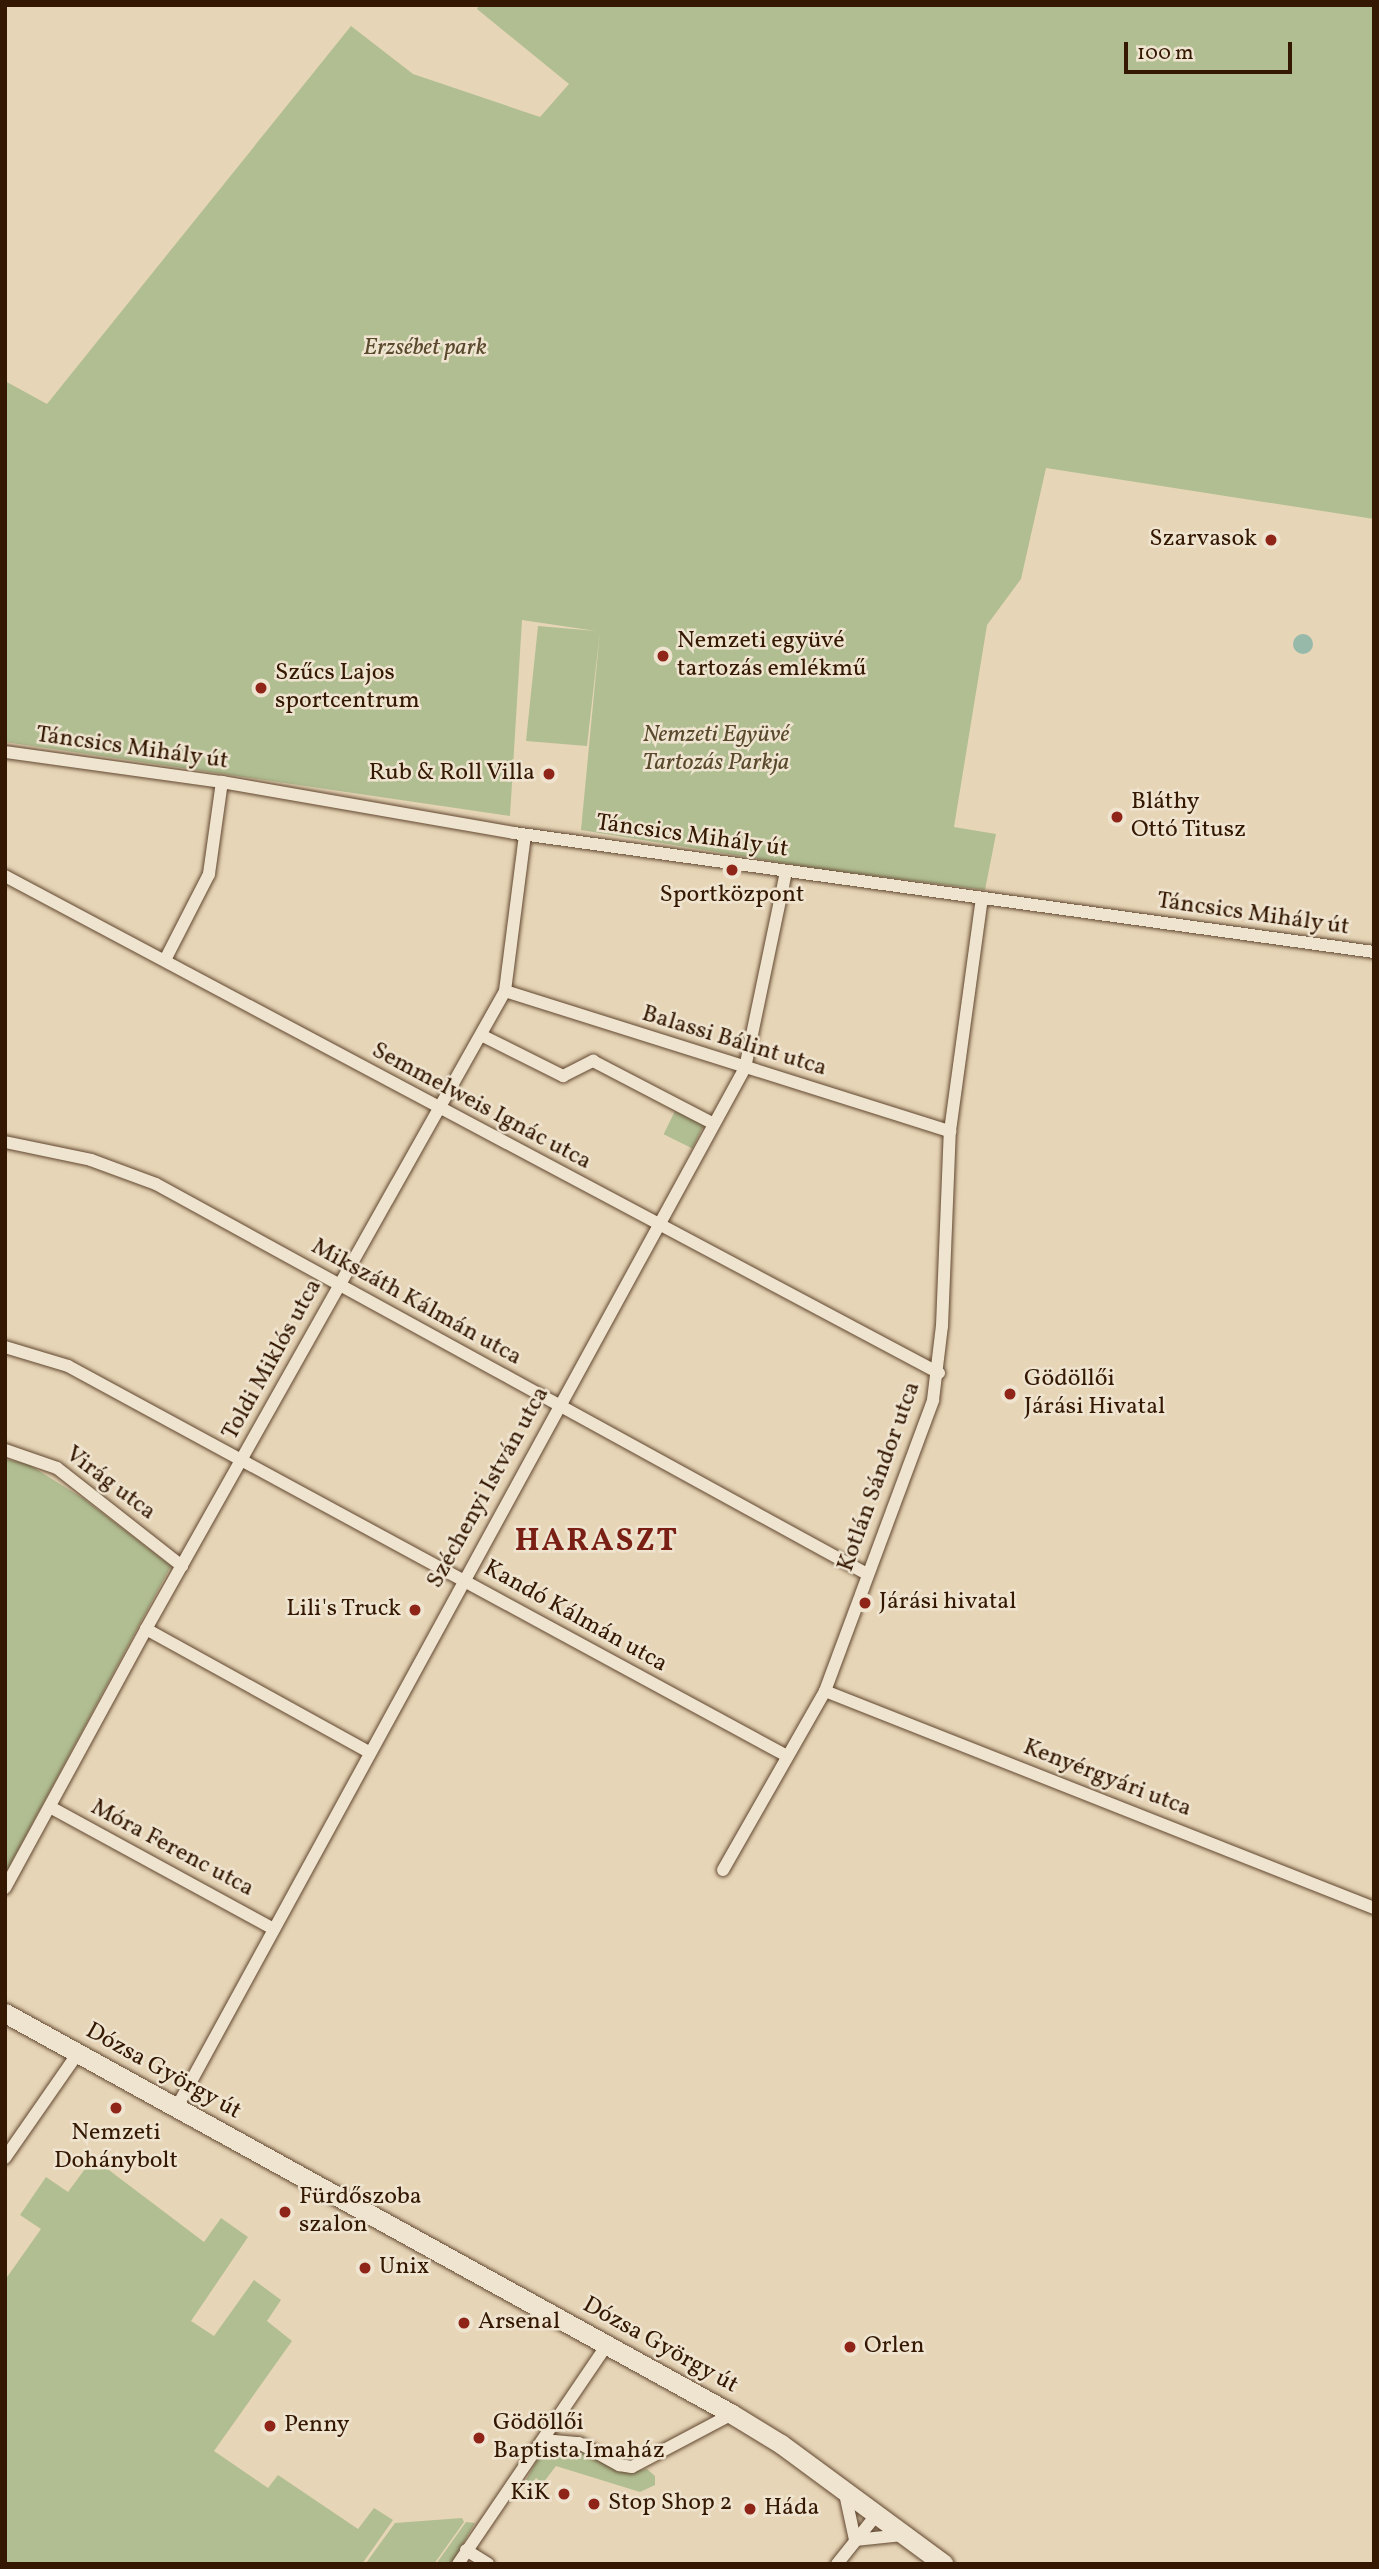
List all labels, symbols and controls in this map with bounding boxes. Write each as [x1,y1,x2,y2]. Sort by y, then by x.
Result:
scale bar [1127,28,1295,72]
text: 100 m [1137,39,1194,68]
park label: Erzsébet park [363,335,487,363]
place label: Szarvasok [1149,526,1257,554]
marker: Szarvasok [1263,532,1279,548]
place label: Nemzeti együvé tartozás emlékmű [677,628,866,684]
marker: Nemzeti együvé tartozás emlékmű [655,648,671,664]
place label: Szűcs Lajos sportcentrum [275,660,420,716]
marker: Szűcs Lajos sportcentrum [253,680,269,696]
street label: Táncsics Mihály út [34,721,230,777]
park label: Nemzeti Együvé Tartozás Parkja [643,722,789,778]
place label: Rub & Roll Villa [368,760,535,788]
marker: Rub & Roll Villa [541,766,557,782]
place label: Bláthy Ottó Titusz [1131,789,1247,845]
street label: Táncsics Mihály út [594,809,790,865]
marker: Bláthy Ottó Titusz [1109,809,1125,825]
marker: Sportközpont [724,862,740,878]
place label: Sportközpont [659,882,805,910]
street label: Táncsics Mihály út [1155,887,1351,943]
street label: Balassi Bálint utca [638,1000,830,1084]
street label: Semmelweis Ignác utca [366,1037,596,1177]
street label: Mikszáth Kálmán utca [306,1233,526,1373]
street label: Toldi Miklós utca [217,1274,329,1446]
place label: Gödöllői Járási Hivatal [1024,1366,1165,1422]
street label: Kotlán Sándor utca [832,1378,928,1576]
street label: Széchenyi István utca [422,1382,556,1594]
marker: Gödöllői Járási Hivatal [1002,1386,1018,1402]
street label: Virág utca [59,1441,161,1527]
district label: HARASZT [516,1523,678,1561]
street label: Kandó Kálmán utca [478,1555,672,1679]
place label: Járási hivatal [879,1589,1016,1617]
marker: Járási hivatal [857,1595,873,1611]
place label: Lili's Truck [286,1596,401,1624]
marker: Lili's Truck [407,1602,423,1618]
street label: Kenyérgyári utca [1019,1734,1195,1824]
street label: Móra Ferenc utca [85,1794,259,1904]
street label: Dózsa György út [80,2017,246,2127]
marker: Nemzeti Dohánybolt [108,2100,124,2116]
place label: Nemzeti Dohánybolt [54,2120,178,2176]
place label: Fürdőszoba szalon [299,2184,422,2240]
marker: Fürdőszoba szalon [277,2204,293,2220]
place label: Unix [379,2254,429,2282]
marker: Unix [357,2260,373,2276]
street label: Dózsa György út [577,2291,743,2401]
place label: Arsenal [478,2309,560,2337]
marker: Arsenal [456,2315,472,2331]
place label: Orlen [864,2333,924,2361]
marker: Orlen [842,2339,858,2355]
place label: Gödöllői Baptista Imaház [493,2410,665,2466]
place label: Penny [284,2412,350,2440]
marker: Penny [262,2418,278,2434]
marker: Gödöllői Baptista Imaház [471,2430,487,2446]
place label: KiK [510,2480,550,2508]
marker: KiK [556,2486,572,2502]
place label: Stop Shop 2 [608,2490,733,2518]
place label: Háda [764,2495,820,2523]
marker: Stop Shop 2 [586,2496,602,2512]
marker: Háda [742,2501,758,2517]

